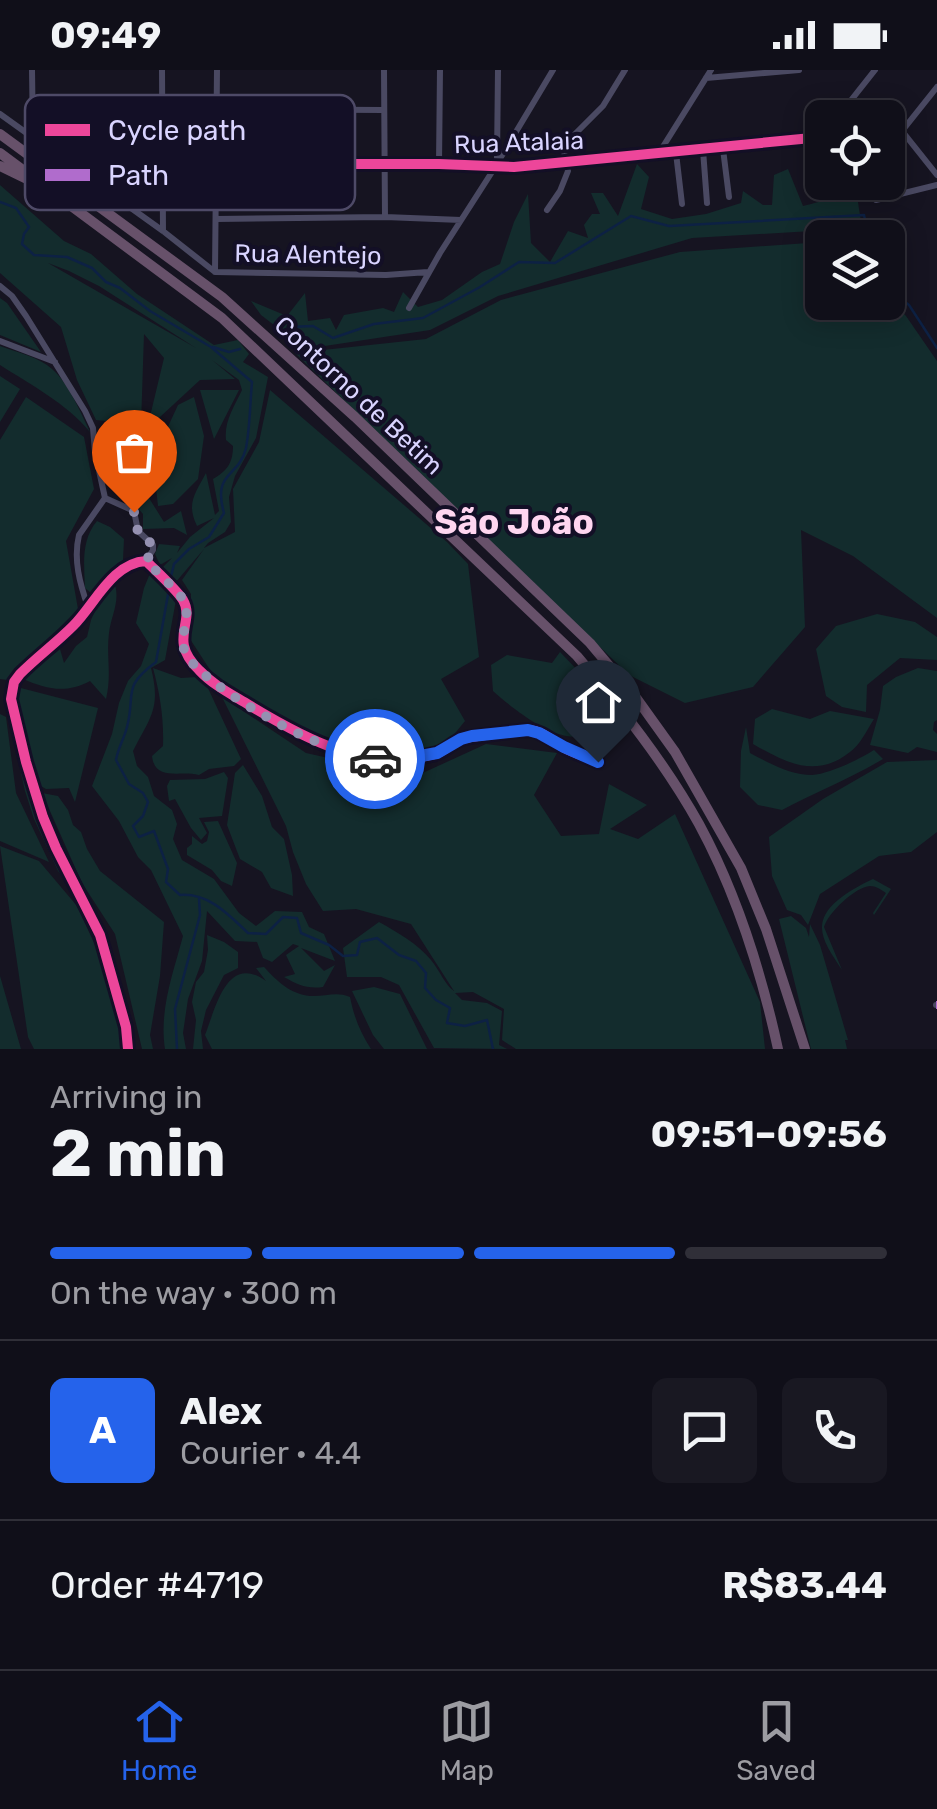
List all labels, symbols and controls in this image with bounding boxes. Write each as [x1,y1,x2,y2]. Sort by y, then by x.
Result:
text: 09:49 [50,12,161,58]
legend [25,95,355,210]
map controls [805,100,905,320]
button: locate [805,100,905,200]
text: Cycle path [108,114,246,147]
street label: Rua Atalaia [454,126,585,159]
text: Path [108,159,169,192]
button: layers [805,220,905,320]
street label: Rua Alentejo [234,239,382,270]
street label: Contorno de Betim [269,310,449,481]
pin [92,410,177,513]
icon: bag [107,425,162,480]
district label: São João [434,501,594,543]
pin [556,660,641,763]
icon: home [571,675,626,730]
courier [325,709,425,809]
icon: car [348,732,403,787]
text: Arriving in [50,1078,202,1116]
text: 09:51–09:56 [650,1111,887,1157]
text: 2 min [50,1115,226,1192]
text: On the way · 300 m [50,1274,337,1312]
button: chat [652,1378,757,1483]
button: phone [782,1378,887,1483]
text: Alex [180,1388,262,1434]
text: A [89,1407,116,1453]
text: Courier · 4.4 [180,1434,361,1472]
text: Order #4719 [50,1562,264,1608]
text: R$83.44 [722,1562,887,1608]
tab: Home [121,1694,198,1787]
tab: Map [439,1694,494,1787]
tab: Saved [736,1694,816,1787]

